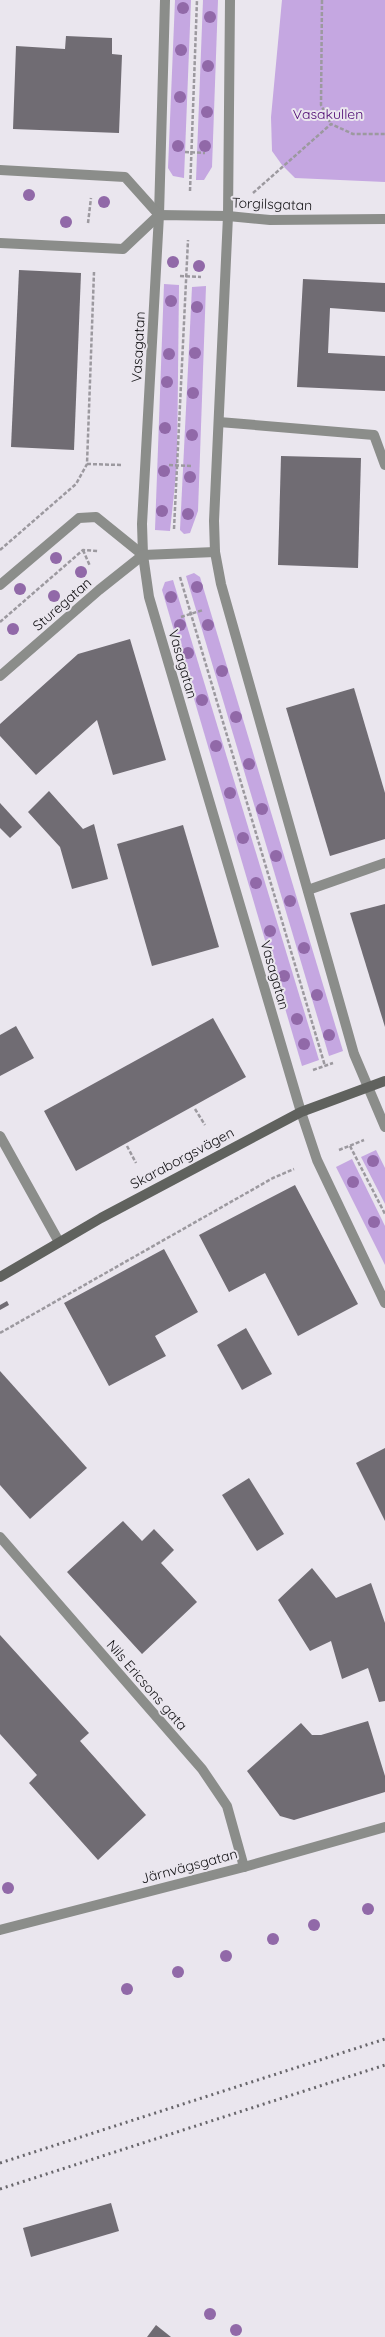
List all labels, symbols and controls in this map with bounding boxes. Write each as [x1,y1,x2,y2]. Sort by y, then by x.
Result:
park label: Vasakullen [293,105,363,123]
street label: Torgilsgatan [232,194,312,214]
street label: Vasagatan [127,311,149,383]
street label: Sturegatan [29,574,95,634]
street label: Vasagatan [165,627,201,701]
street label: Vasagatan [257,938,293,1012]
street label: Skaraborgsvägen [127,1123,237,1193]
street label: Nils Ericsons gata [103,1636,191,1734]
street label: Järnvägsgatan [139,1844,239,1888]

